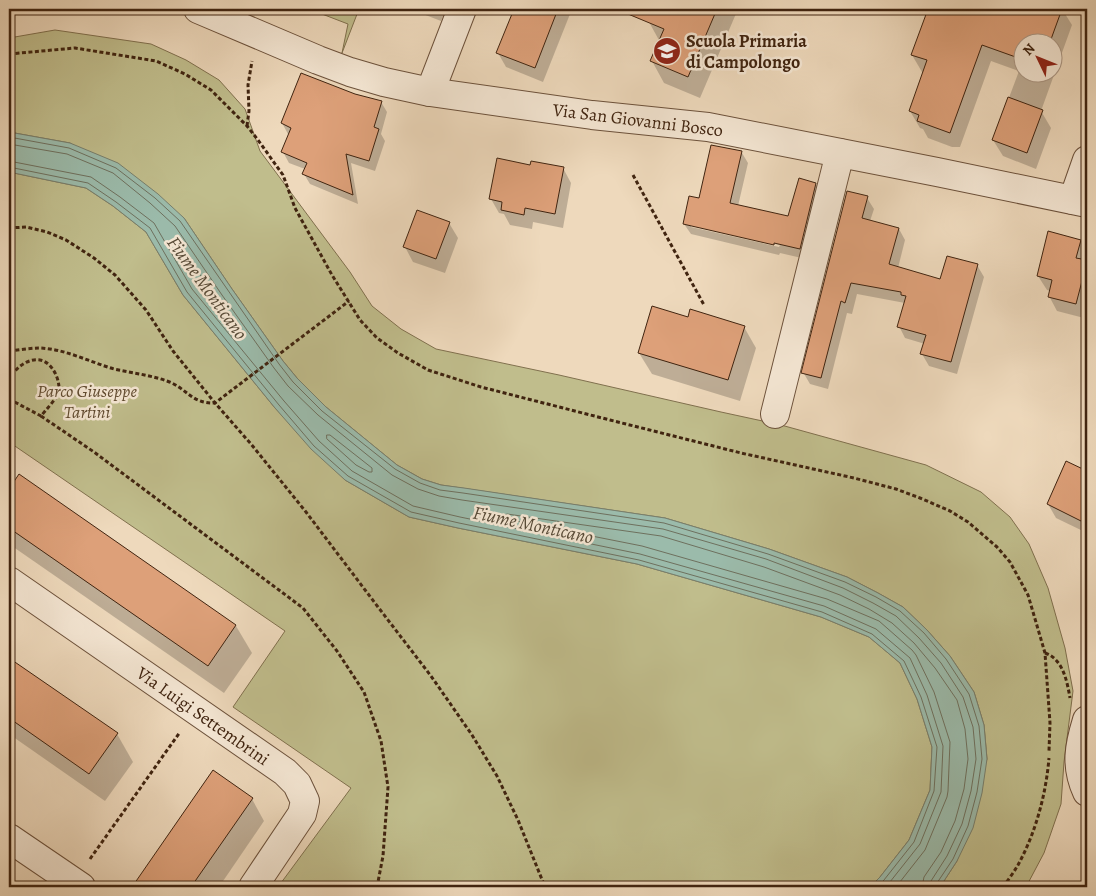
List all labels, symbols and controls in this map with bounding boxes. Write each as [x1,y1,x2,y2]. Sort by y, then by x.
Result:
place label: Scuola Primaria di Campolongo [686,29,807,74]
north arrow [1014,32,1064,82]
school or university icon: Scuola Primaria di Campolongo [652,36,682,66]
text: N [1018,39,1039,60]
street label: Via San Giovanni Bosco [551,98,724,142]
water label: Fiume Monticano [161,231,254,345]
park label: Parco Giuseppe Tartini [37,379,137,424]
water label: Fiume Monticano [471,500,596,550]
street label: Via Luigi Settembrini [131,661,274,771]

